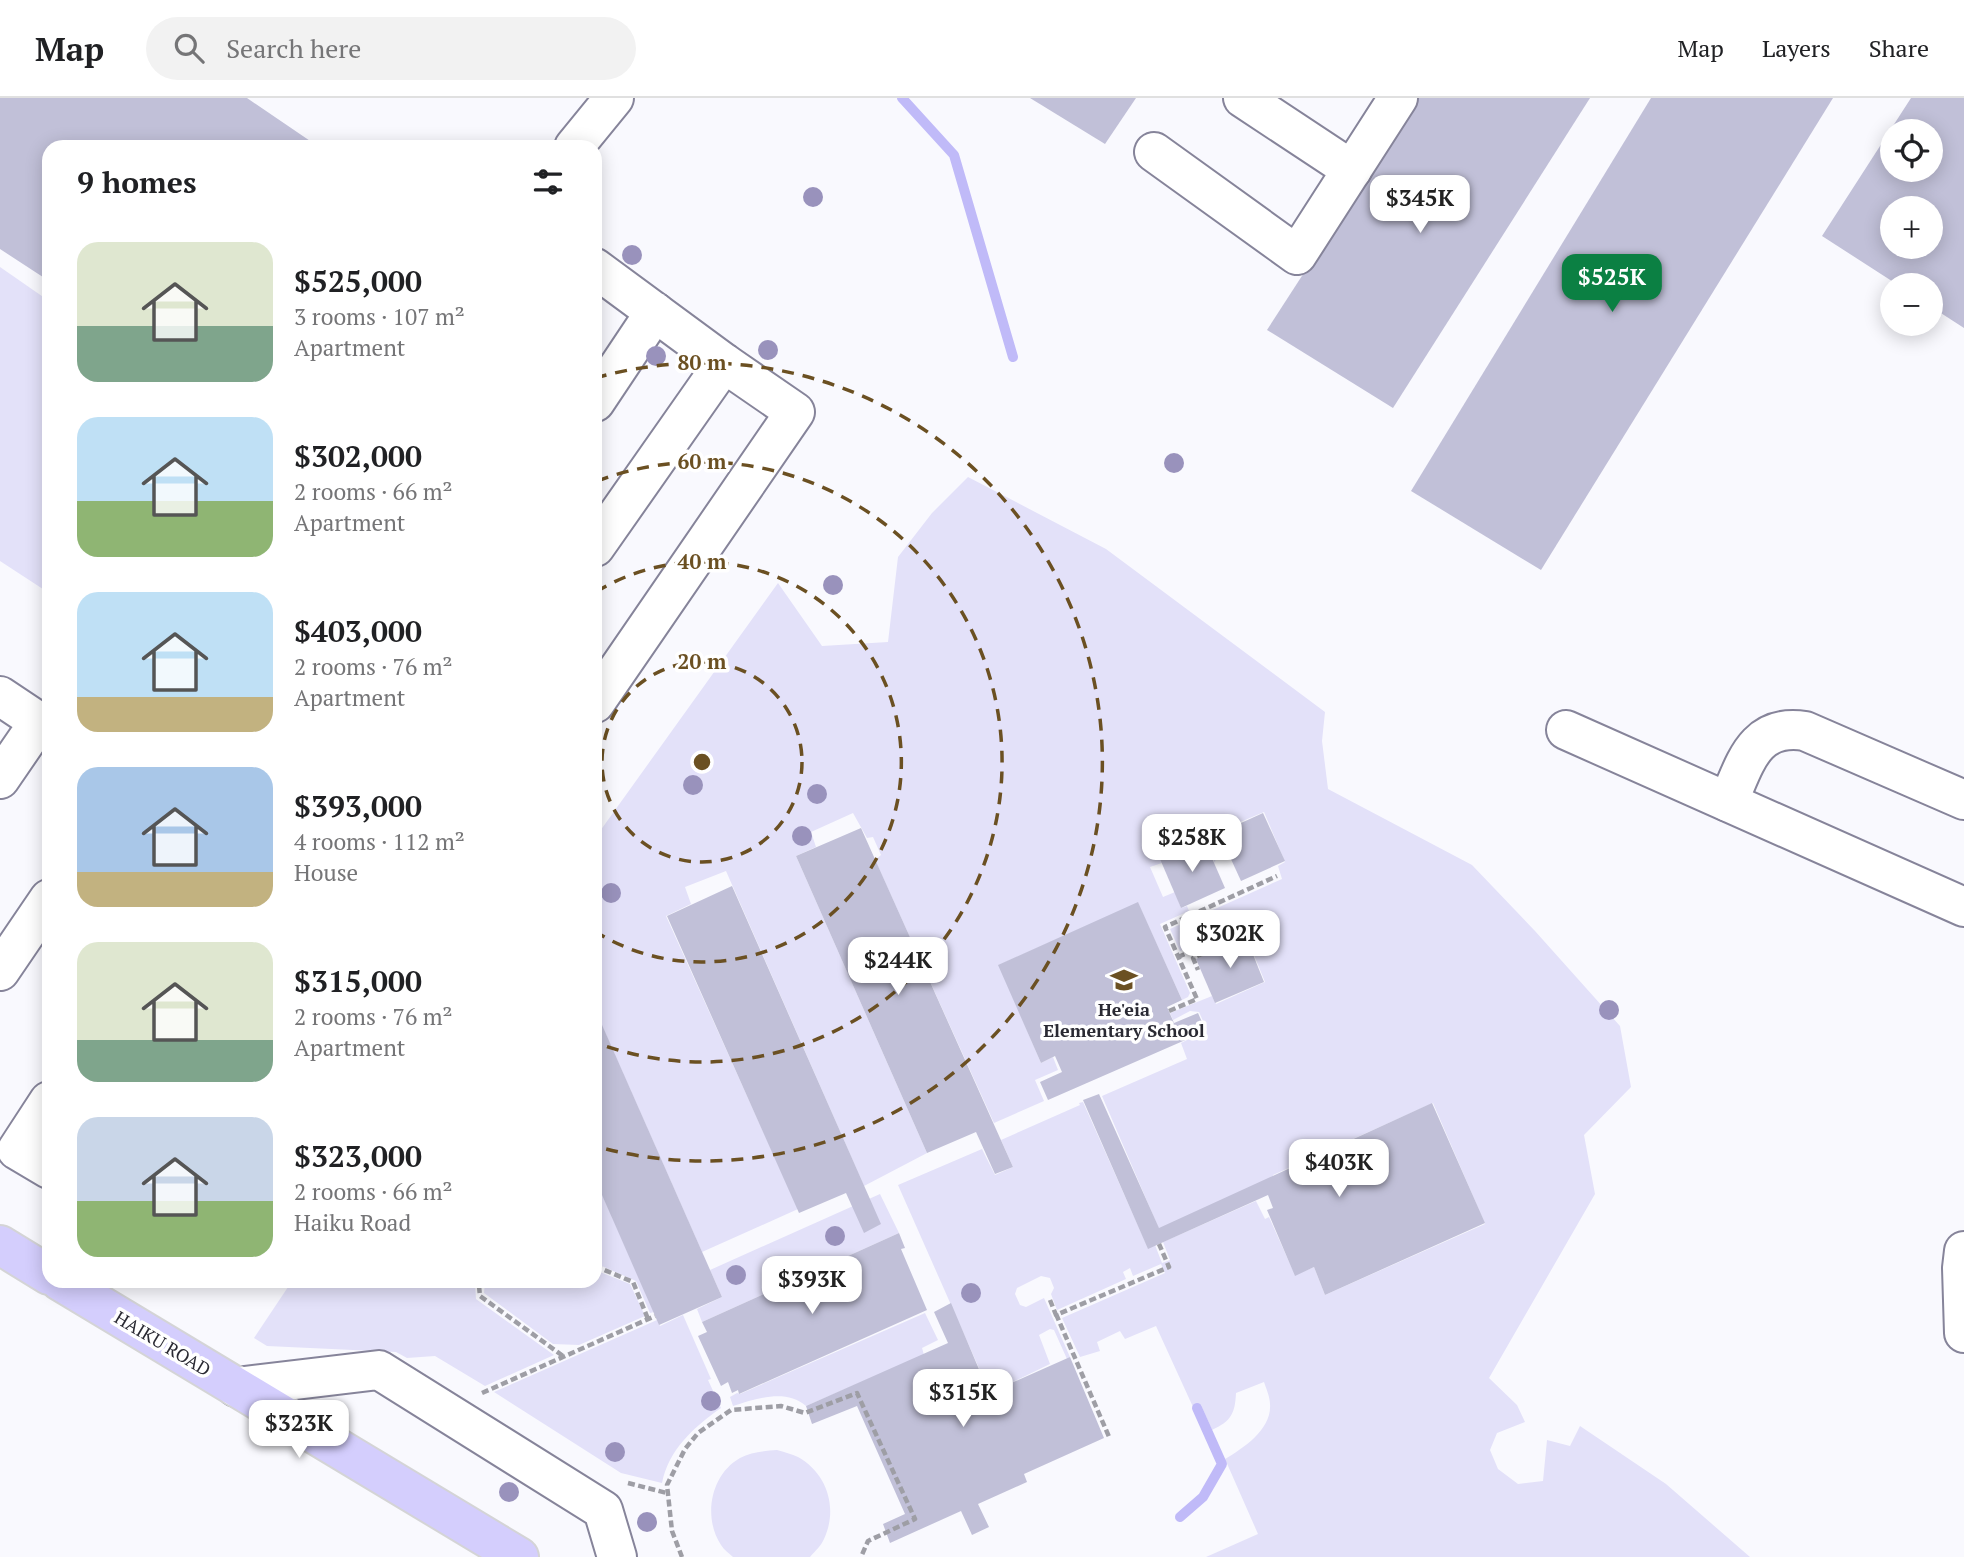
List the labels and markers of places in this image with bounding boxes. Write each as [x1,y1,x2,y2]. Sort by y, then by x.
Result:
pin: $345K [1371,176,1469,235]
pin: $525K [1563,254,1661,314]
centre of rings [690,750,714,774]
pin: $258K [1143,814,1241,874]
pin: $302K [1181,910,1279,970]
pin: $244K [849,937,947,997]
school or university icon: He'eia Elementary School [1109,965,1139,995]
place label: He'eia Elementary School [1043,997,1205,1042]
pin: $403K [1290,1140,1388,1199]
pin: $393K [763,1256,861,1316]
pin: $315K [914,1370,1012,1429]
pin: $323K [250,1400,348,1460]

